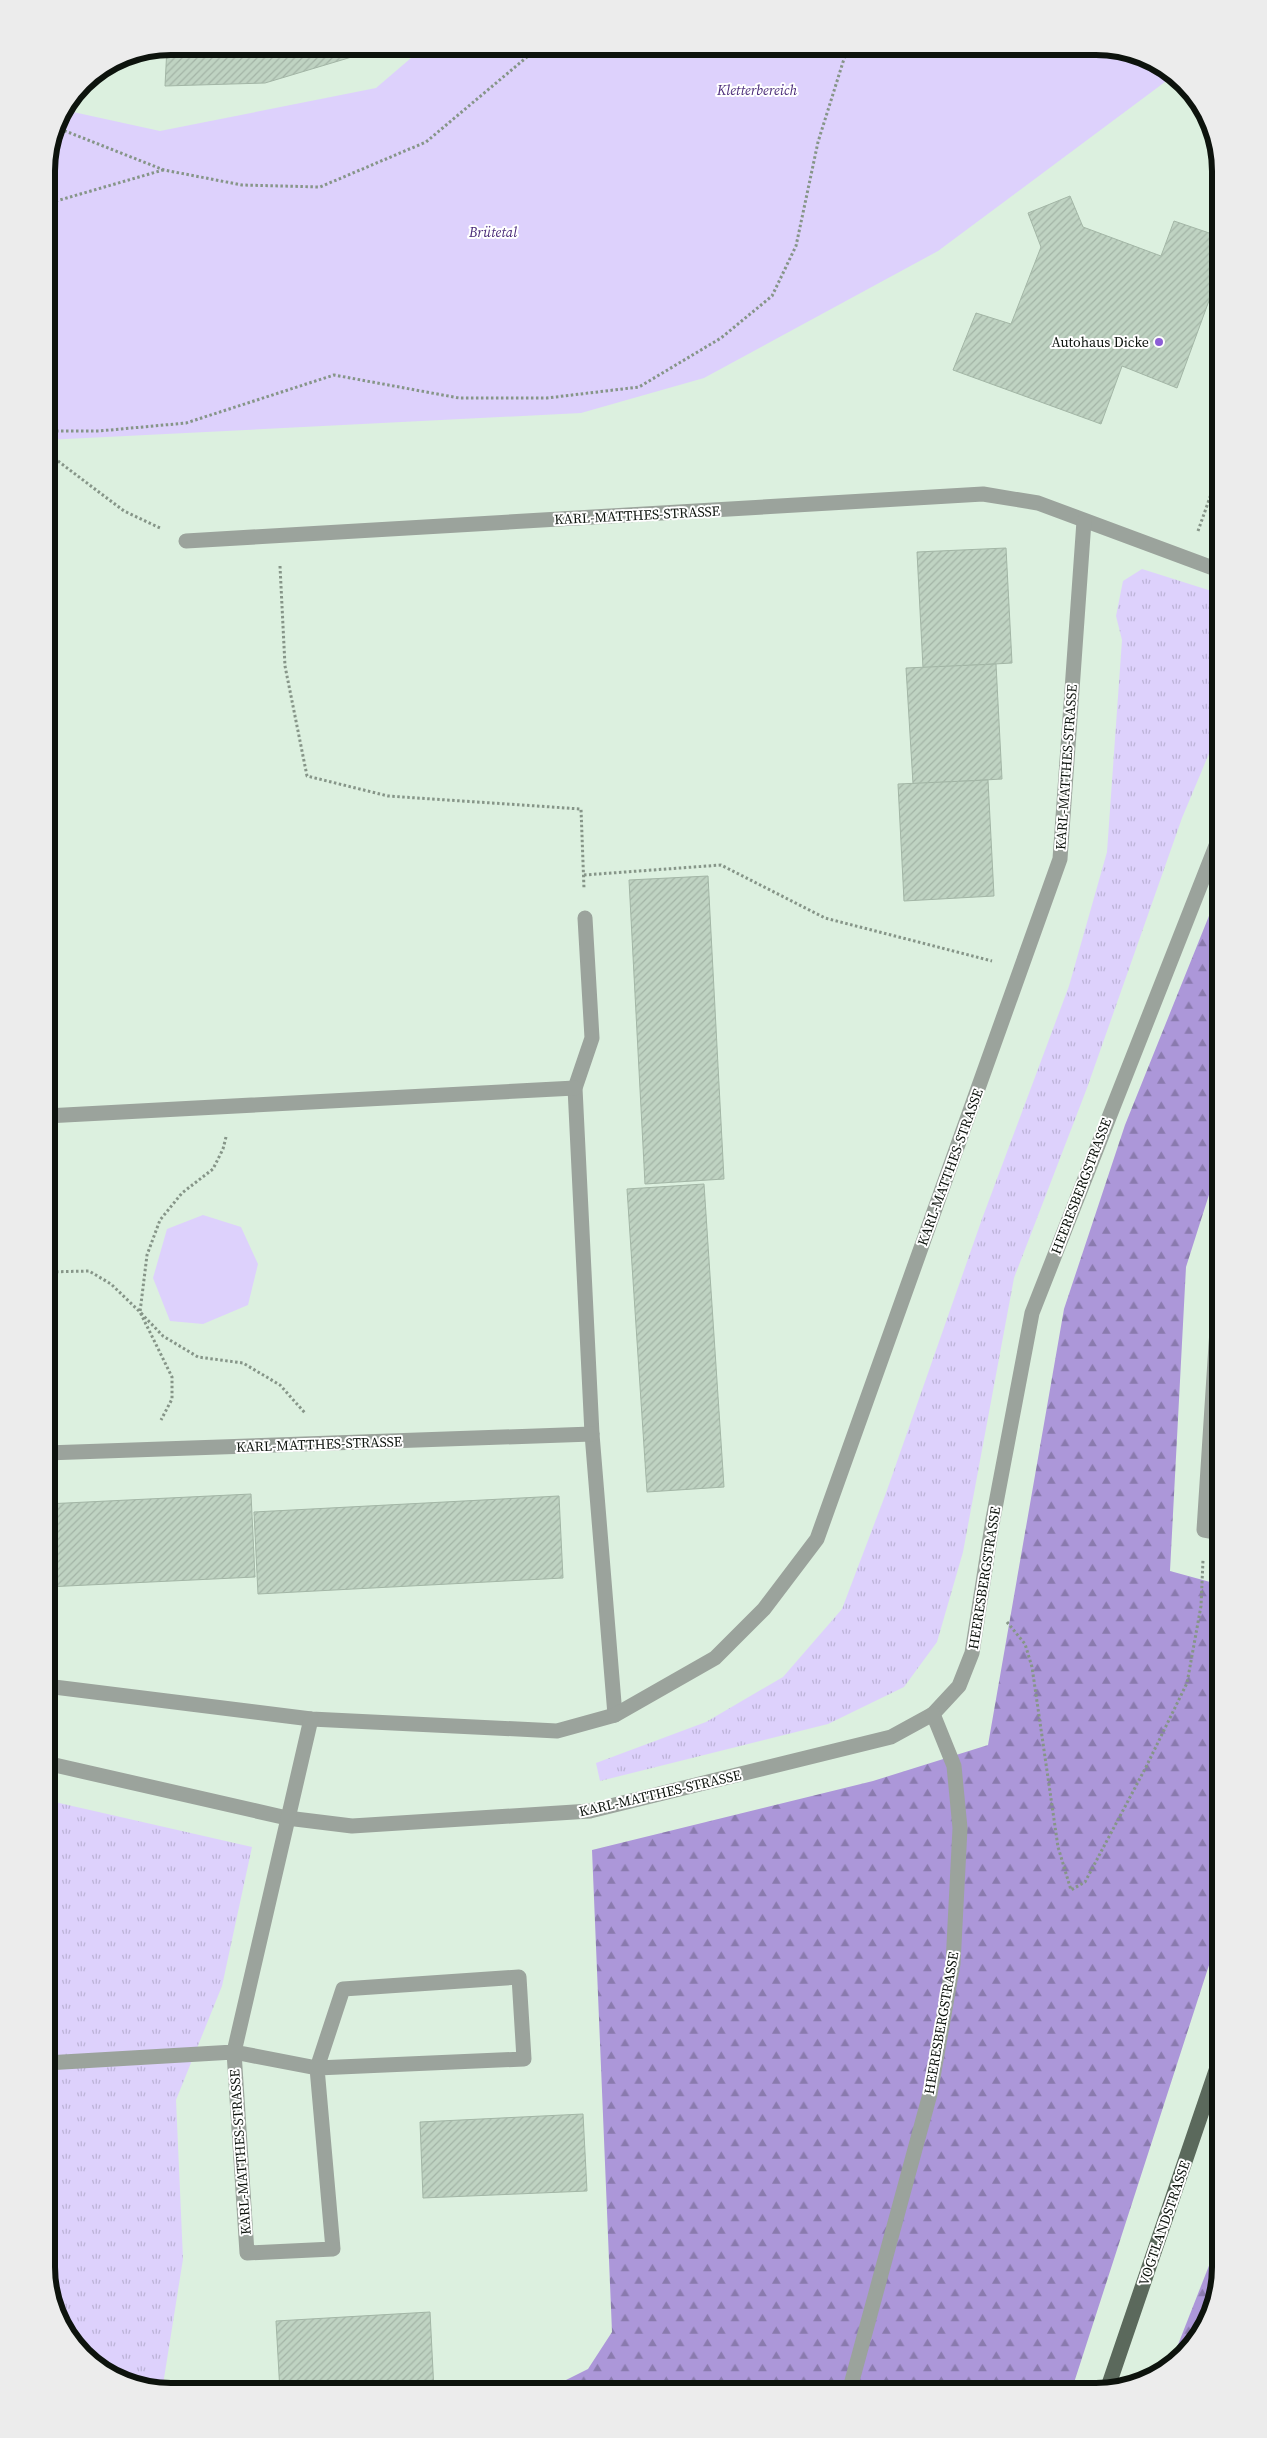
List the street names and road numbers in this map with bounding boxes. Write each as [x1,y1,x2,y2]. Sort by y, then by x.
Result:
street label: KARL-MATTHES-STRASSE [554,501,720,529]
street label: KARL-MATTHES-STRASSE [1050,684,1082,850]
street label: KARL-MATTHES-STRASSE [912,1086,988,1248]
street label: HEERESBERGSTRASSE [1046,1115,1116,1257]
street label: KARL-MATTHES-STRASSE [236,1431,402,1457]
street label: HEERESBERGSTRASSE [963,1505,1005,1651]
street label: KARL-MATTHES-STRASSE [577,1765,743,1821]
street label: HEERESBERGSTRASSE [919,1950,963,2096]
street label: KARL-MATTHES-STRASSE [224,2069,256,2235]
street label: VOGTLANDSTRASSE [1133,2158,1195,2288]

